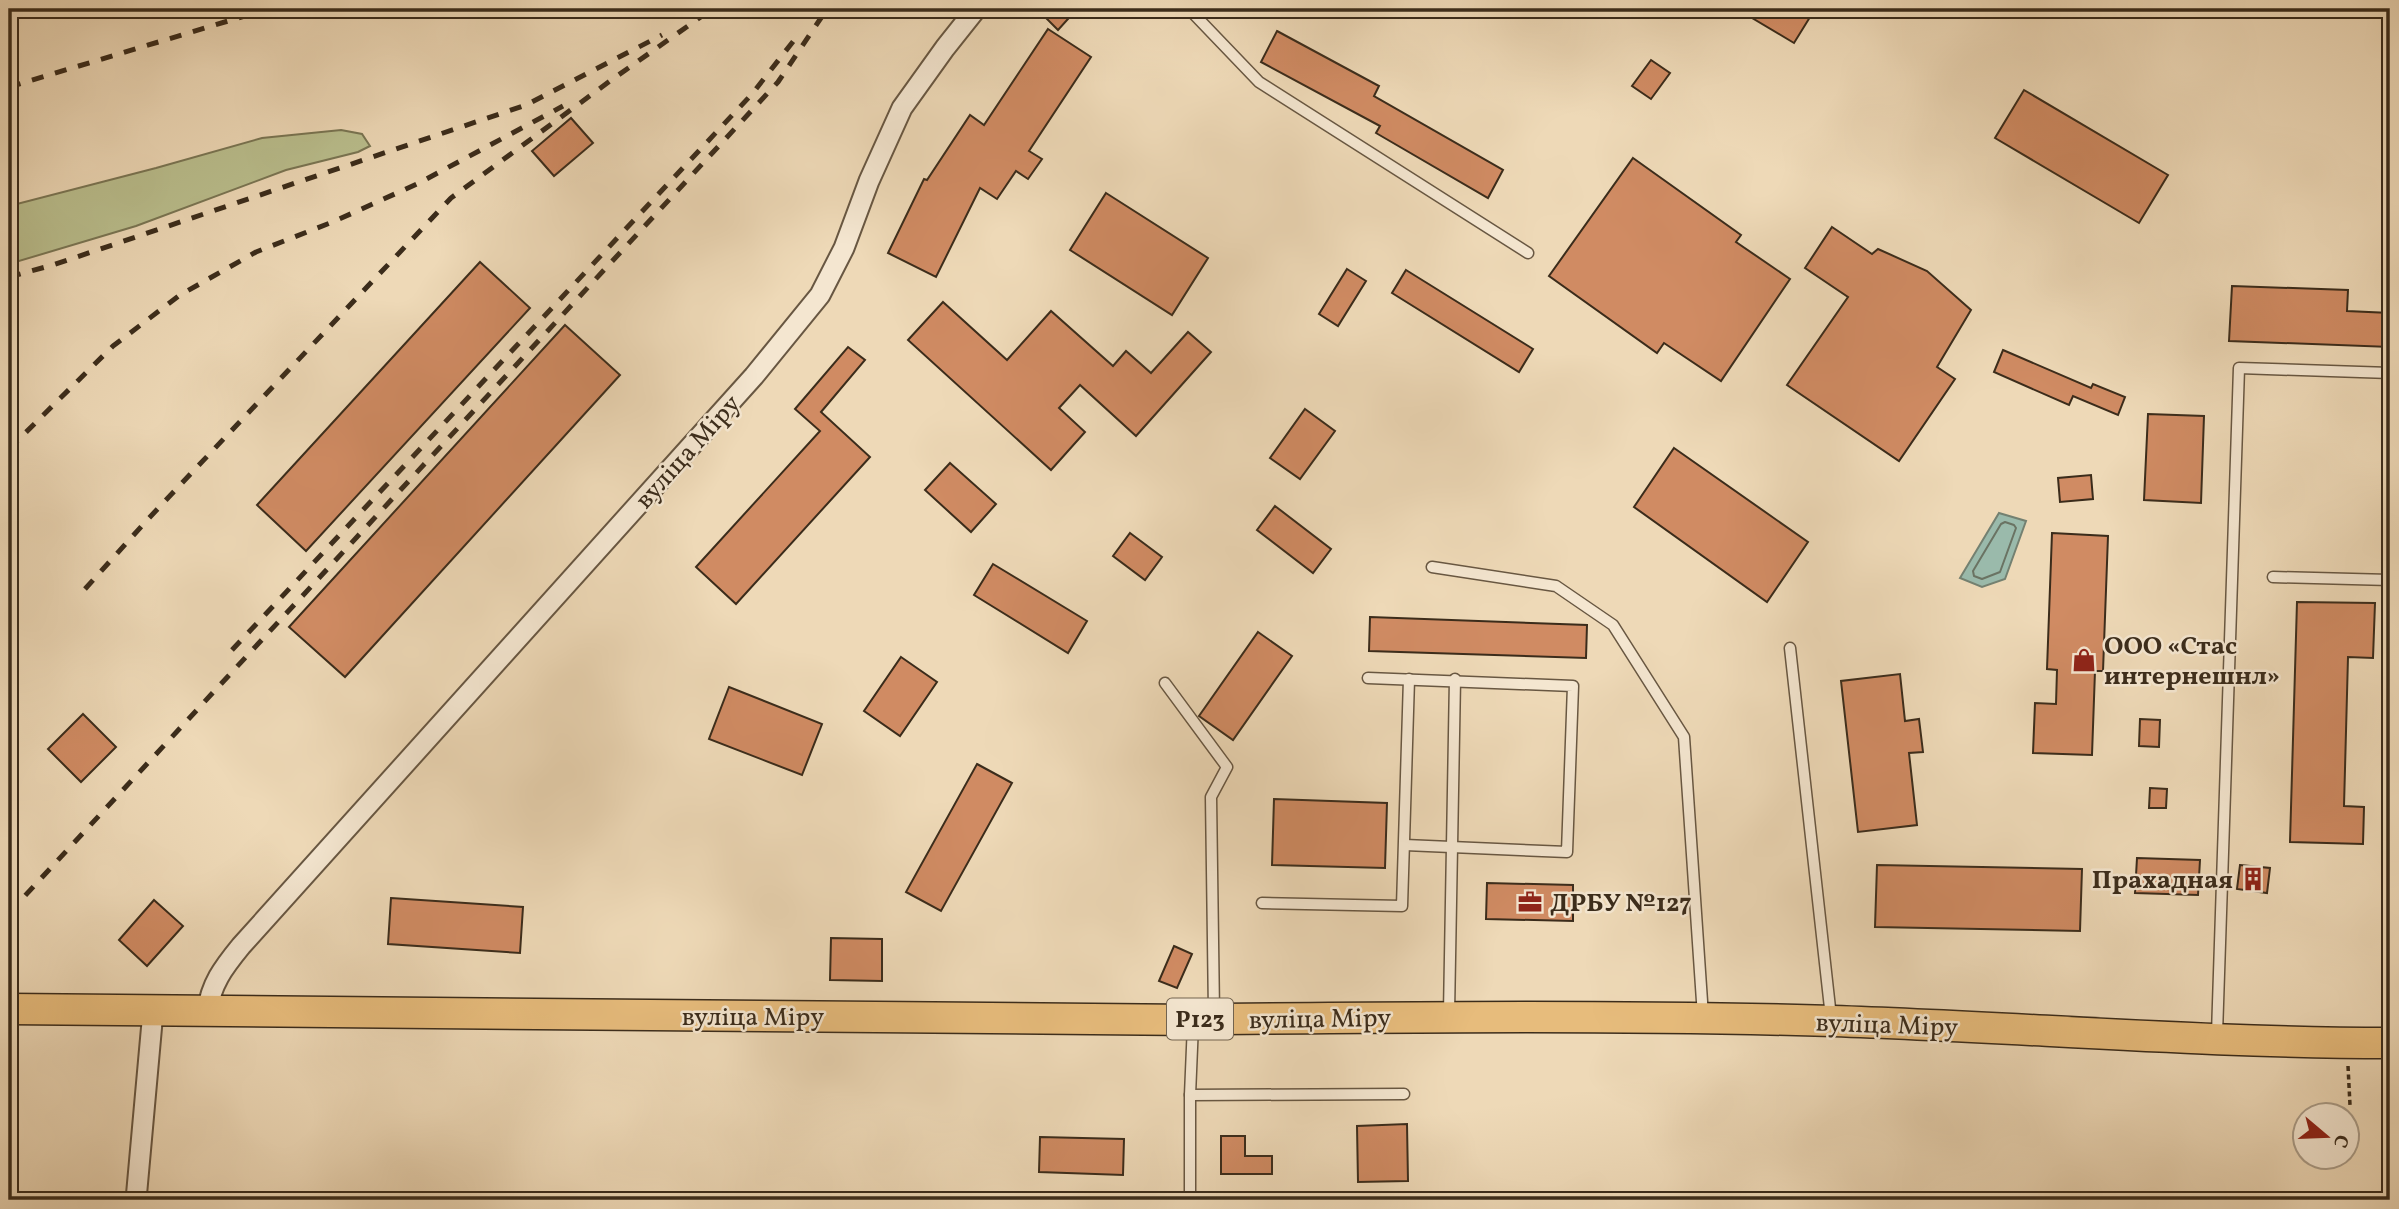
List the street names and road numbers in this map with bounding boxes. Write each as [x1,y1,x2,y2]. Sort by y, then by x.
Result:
street label: вуліца Міру [627,387,750,517]
road number: Р123 [1167,999,1233,1040]
street label: вуліца Міру [682,1000,824,1036]
street label: вуліца Міру [1248,1001,1392,1039]
street label: вуліца Міру [1815,1006,1959,1046]

